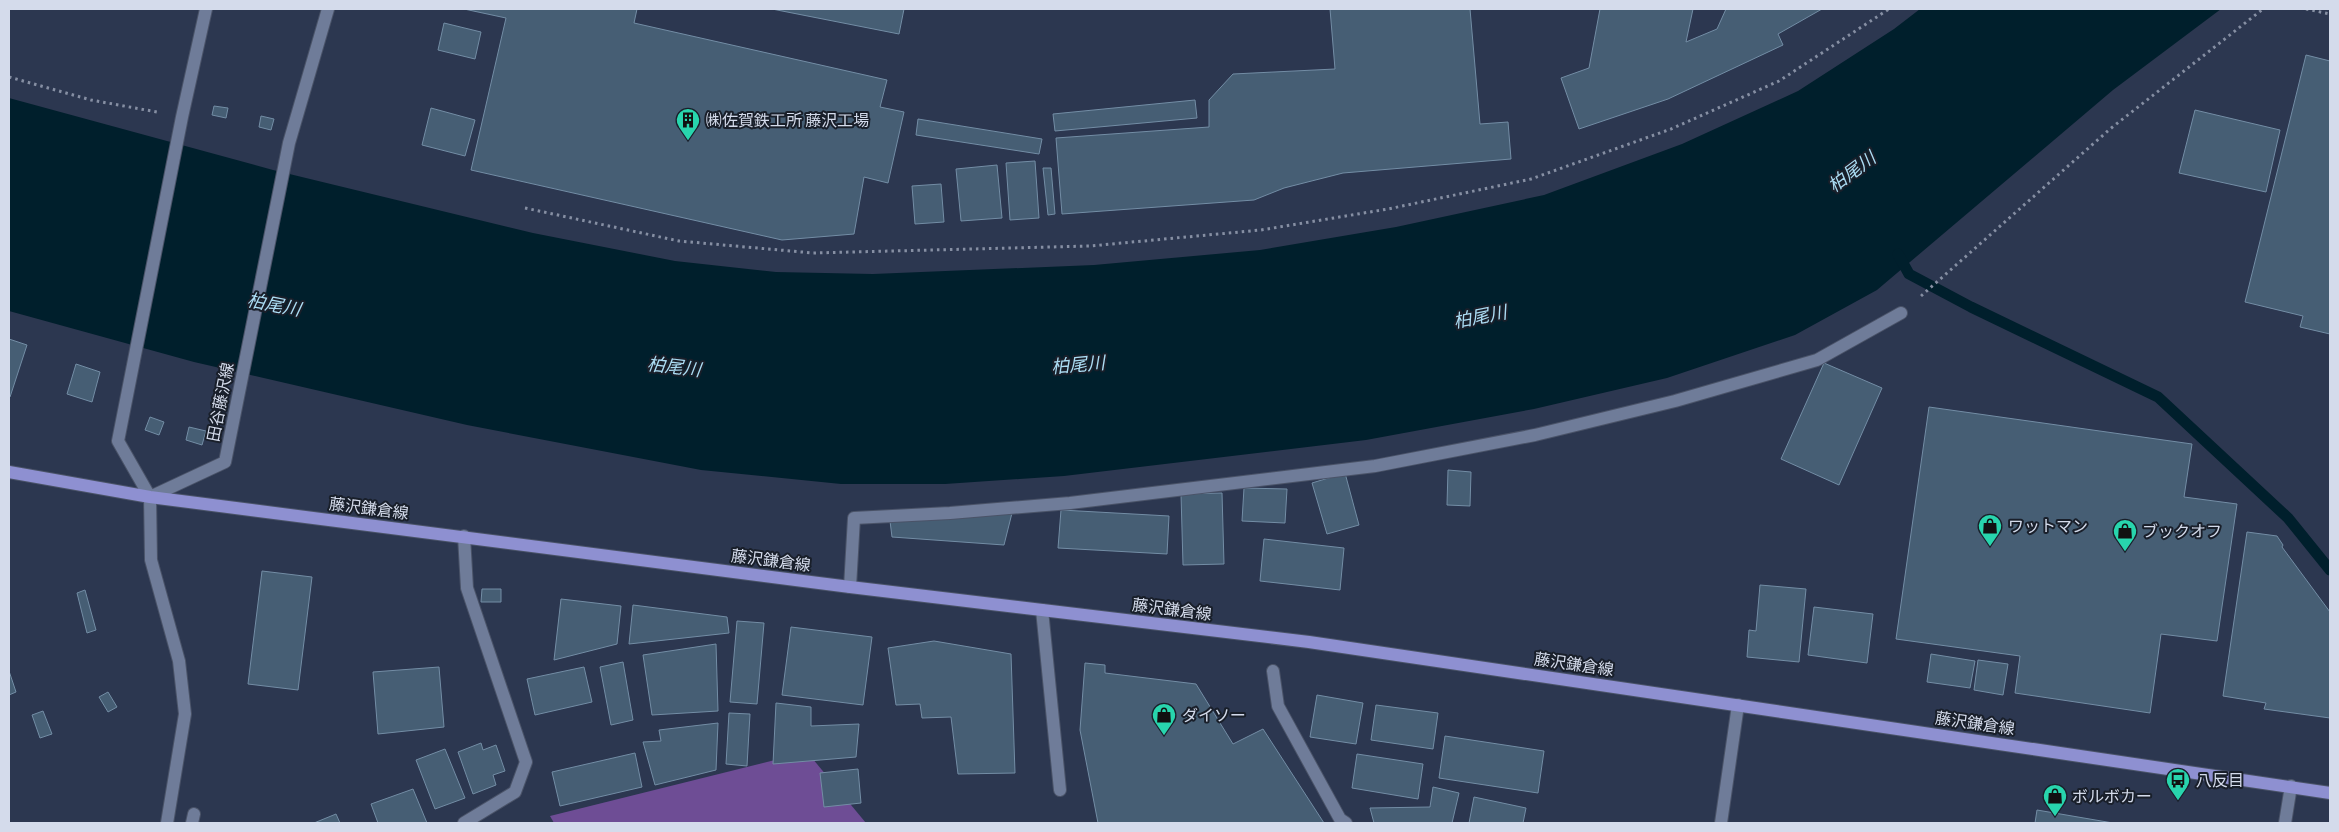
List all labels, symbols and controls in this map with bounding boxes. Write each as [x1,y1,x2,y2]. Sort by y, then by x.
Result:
building icon: ㈱佐賀鉄工所 藤沢工場 [675,107,701,141]
place label: ㈱佐賀鉄工所 藤沢工場 [706,111,869,130]
water label: 柏尾川 [1824,146,1882,197]
water label: 柏尾川 [245,289,305,321]
water label: 柏尾川 [1451,301,1511,333]
water label: 柏尾川 [1050,352,1108,378]
water label: 柏尾川 [646,353,704,381]
street label: 田谷藤沢線 [204,361,237,443]
street label: 藤沢鎌倉線 [328,494,410,523]
shop icon: ワットマン [1977,513,2003,547]
place label: ワットマン [2008,517,2088,536]
shop icon: ブックオフ [2112,518,2138,552]
place label: ブックオフ [2142,522,2222,541]
street label: 藤沢鎌倉線 [730,546,812,575]
street label: 藤沢鎌倉線 [1131,595,1213,624]
street label: 藤沢鎌倉線 [1533,650,1615,679]
shop icon: ダイソー [1151,702,1177,736]
place label: ダイソー [1182,706,1246,725]
street label: 藤沢鎌倉線 [1934,709,2016,738]
bus stop icon: 八反目 [2165,767,2191,801]
place label: 八反目 [2196,771,2244,790]
shop icon: ボルボカー [2042,783,2068,817]
place label: ボルボカー [2072,787,2152,806]

